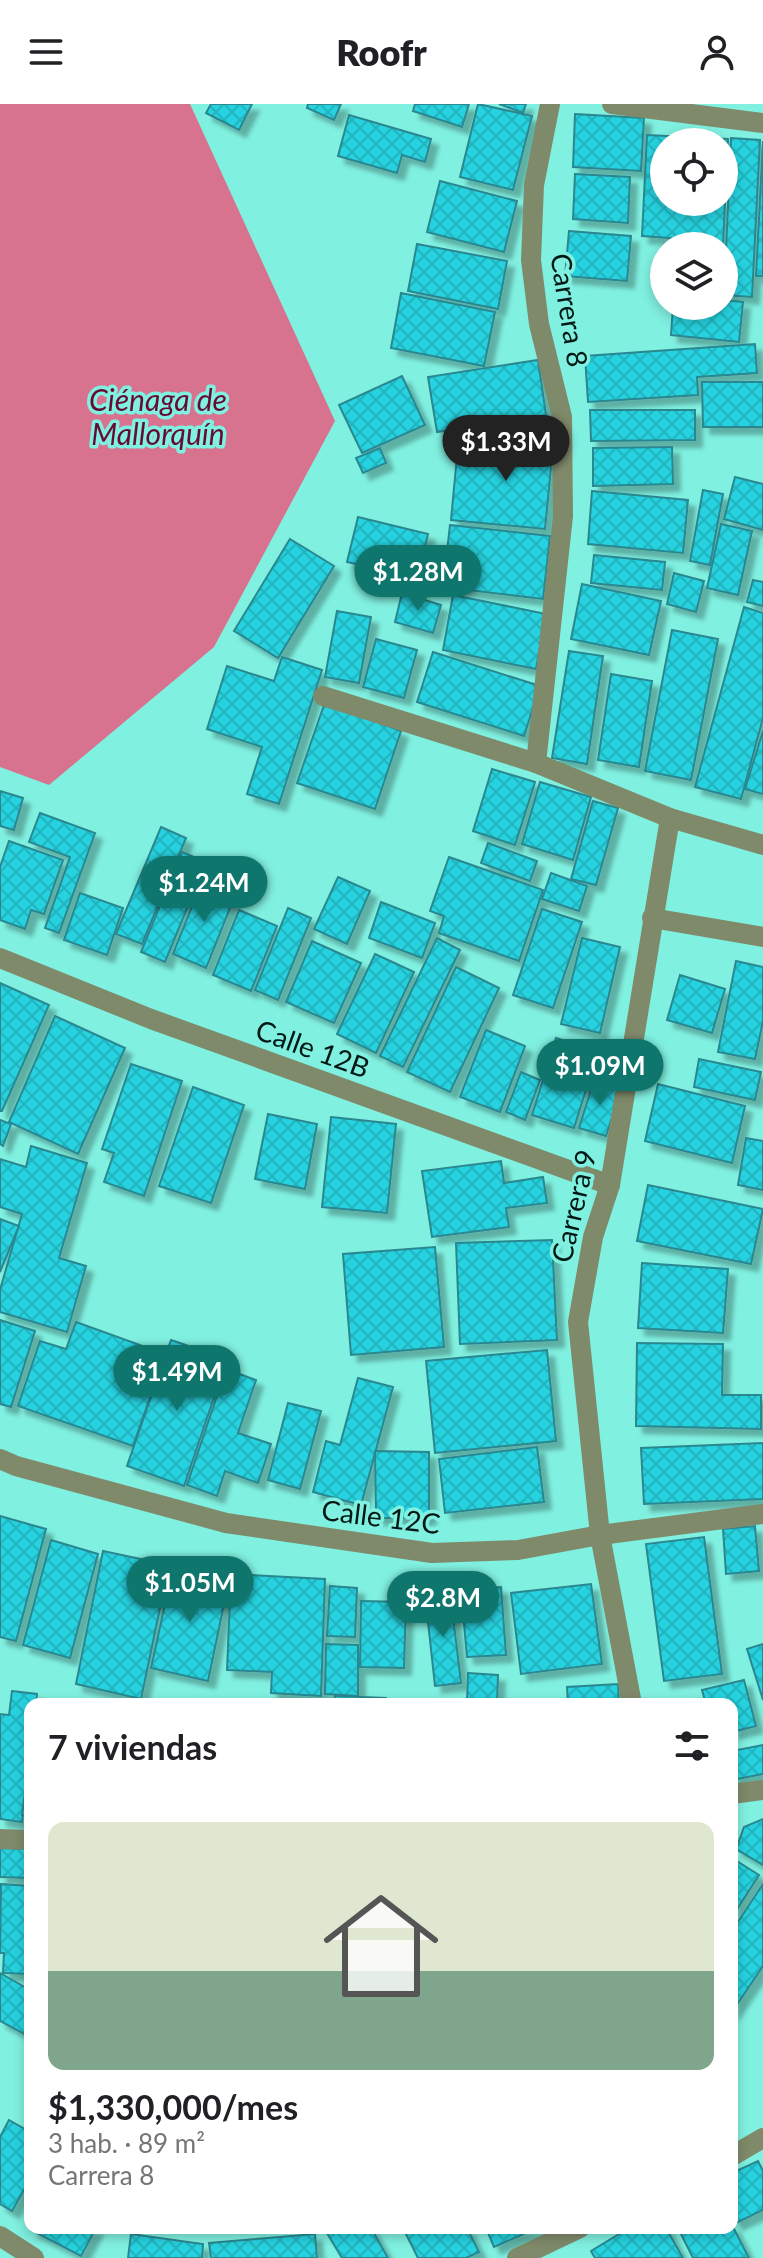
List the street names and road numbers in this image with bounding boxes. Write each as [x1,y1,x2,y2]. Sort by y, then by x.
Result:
street label: Carrera 8 [544,251,596,369]
street label: Calle 12B [252,1012,374,1084]
street label: Carrera 9 [544,1146,602,1266]
street label: Calle 12C [320,1492,442,1540]

